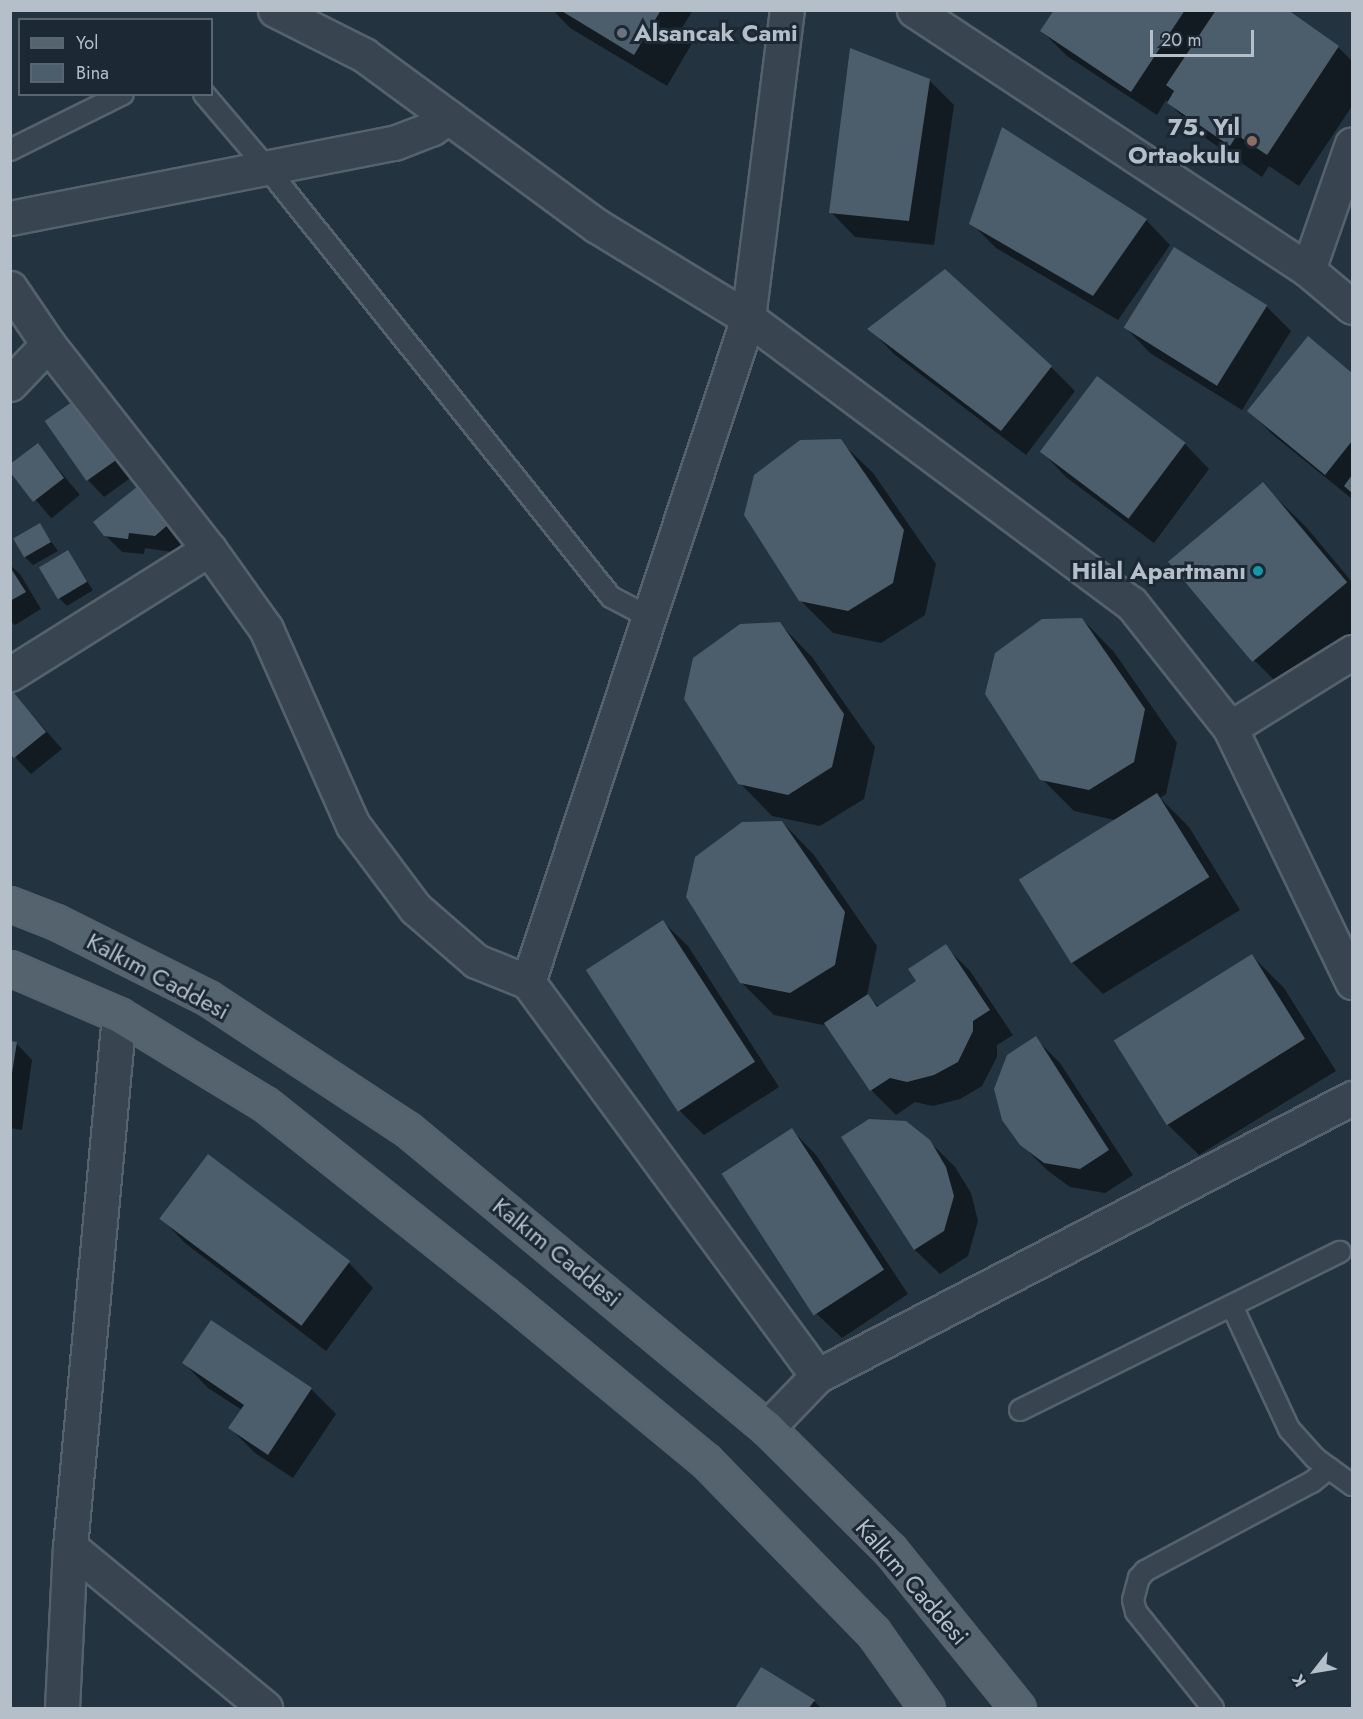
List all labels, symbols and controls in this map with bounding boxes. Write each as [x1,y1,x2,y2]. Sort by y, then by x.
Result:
legend [18,18,213,96]
scale bar [1153,18,1256,56]
place label: Alsancak Cami [634,19,798,47]
marker: Alsancak Cami [615,26,629,40]
text: 20 m [1161,27,1201,53]
text: Yol [76,30,98,56]
text: Bina [76,60,109,86]
place label: 75. Yıl Ortaokulu [1128,113,1240,169]
marker: 75. Yıl Ortaokulu [1245,134,1259,148]
place label: Hilal Apartmanı [1071,557,1246,585]
marker: Hilal Apartmanı [1251,564,1265,578]
street label: Kalkım Caddesi [82,926,234,1026]
street label: Kalkım Caddesi [487,1191,627,1313]
street label: Kalkım Caddesi [850,1513,974,1651]
north arrow [1285,1641,1345,1701]
text: K [1286,1670,1312,1691]

